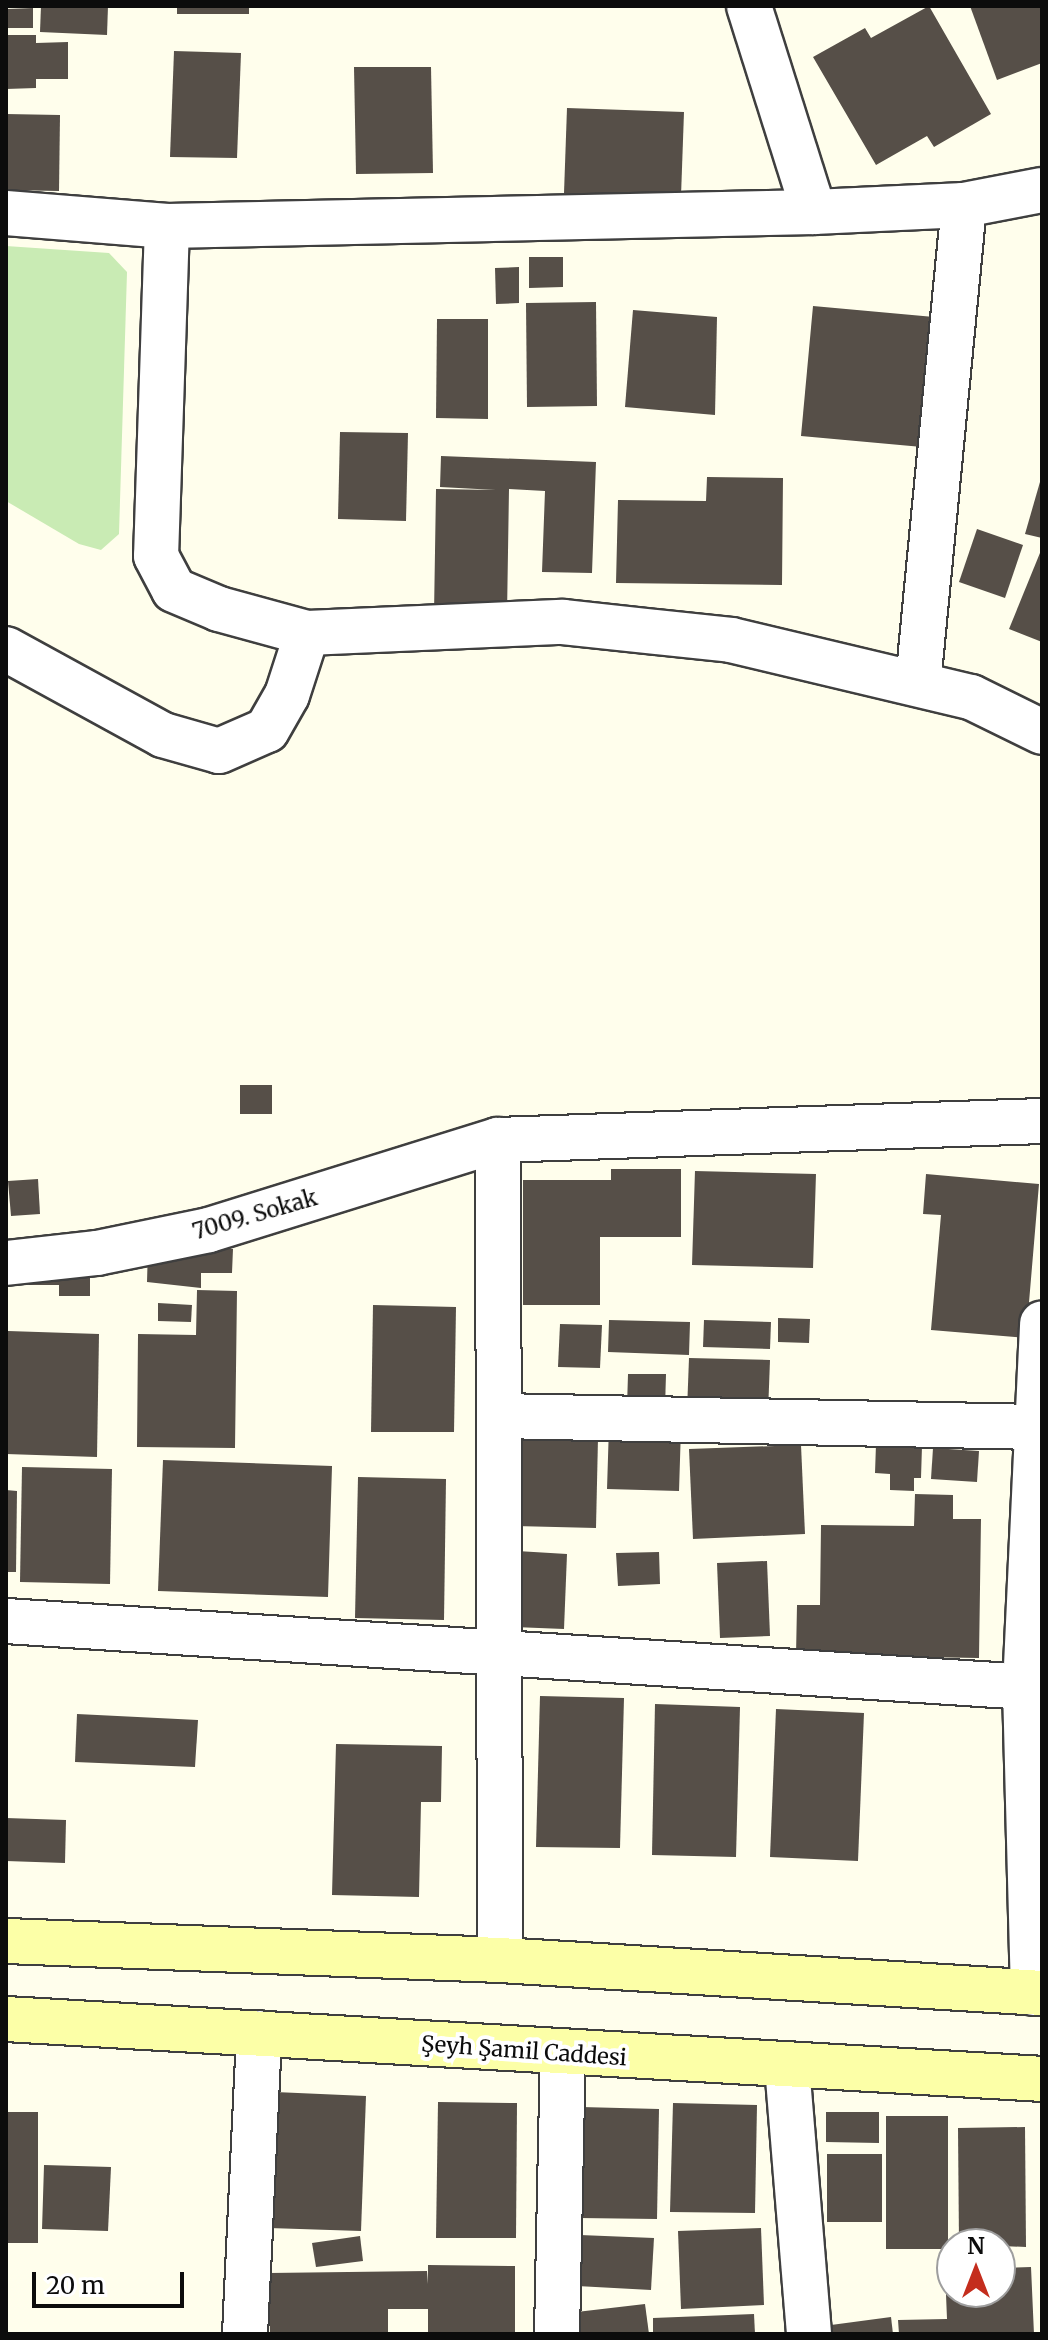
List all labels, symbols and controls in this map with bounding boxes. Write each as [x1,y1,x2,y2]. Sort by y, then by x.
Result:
street label: 7009. Sokak [190,1185,320,1245]
street label: Şeyh Şamil Caddesi [420,2031,628,2071]
north arrow [936,2228,1016,2308]
text: N [967,2232,985,2260]
scale bar [36,2256,188,2306]
text: 20 m [46,2270,105,2301]

